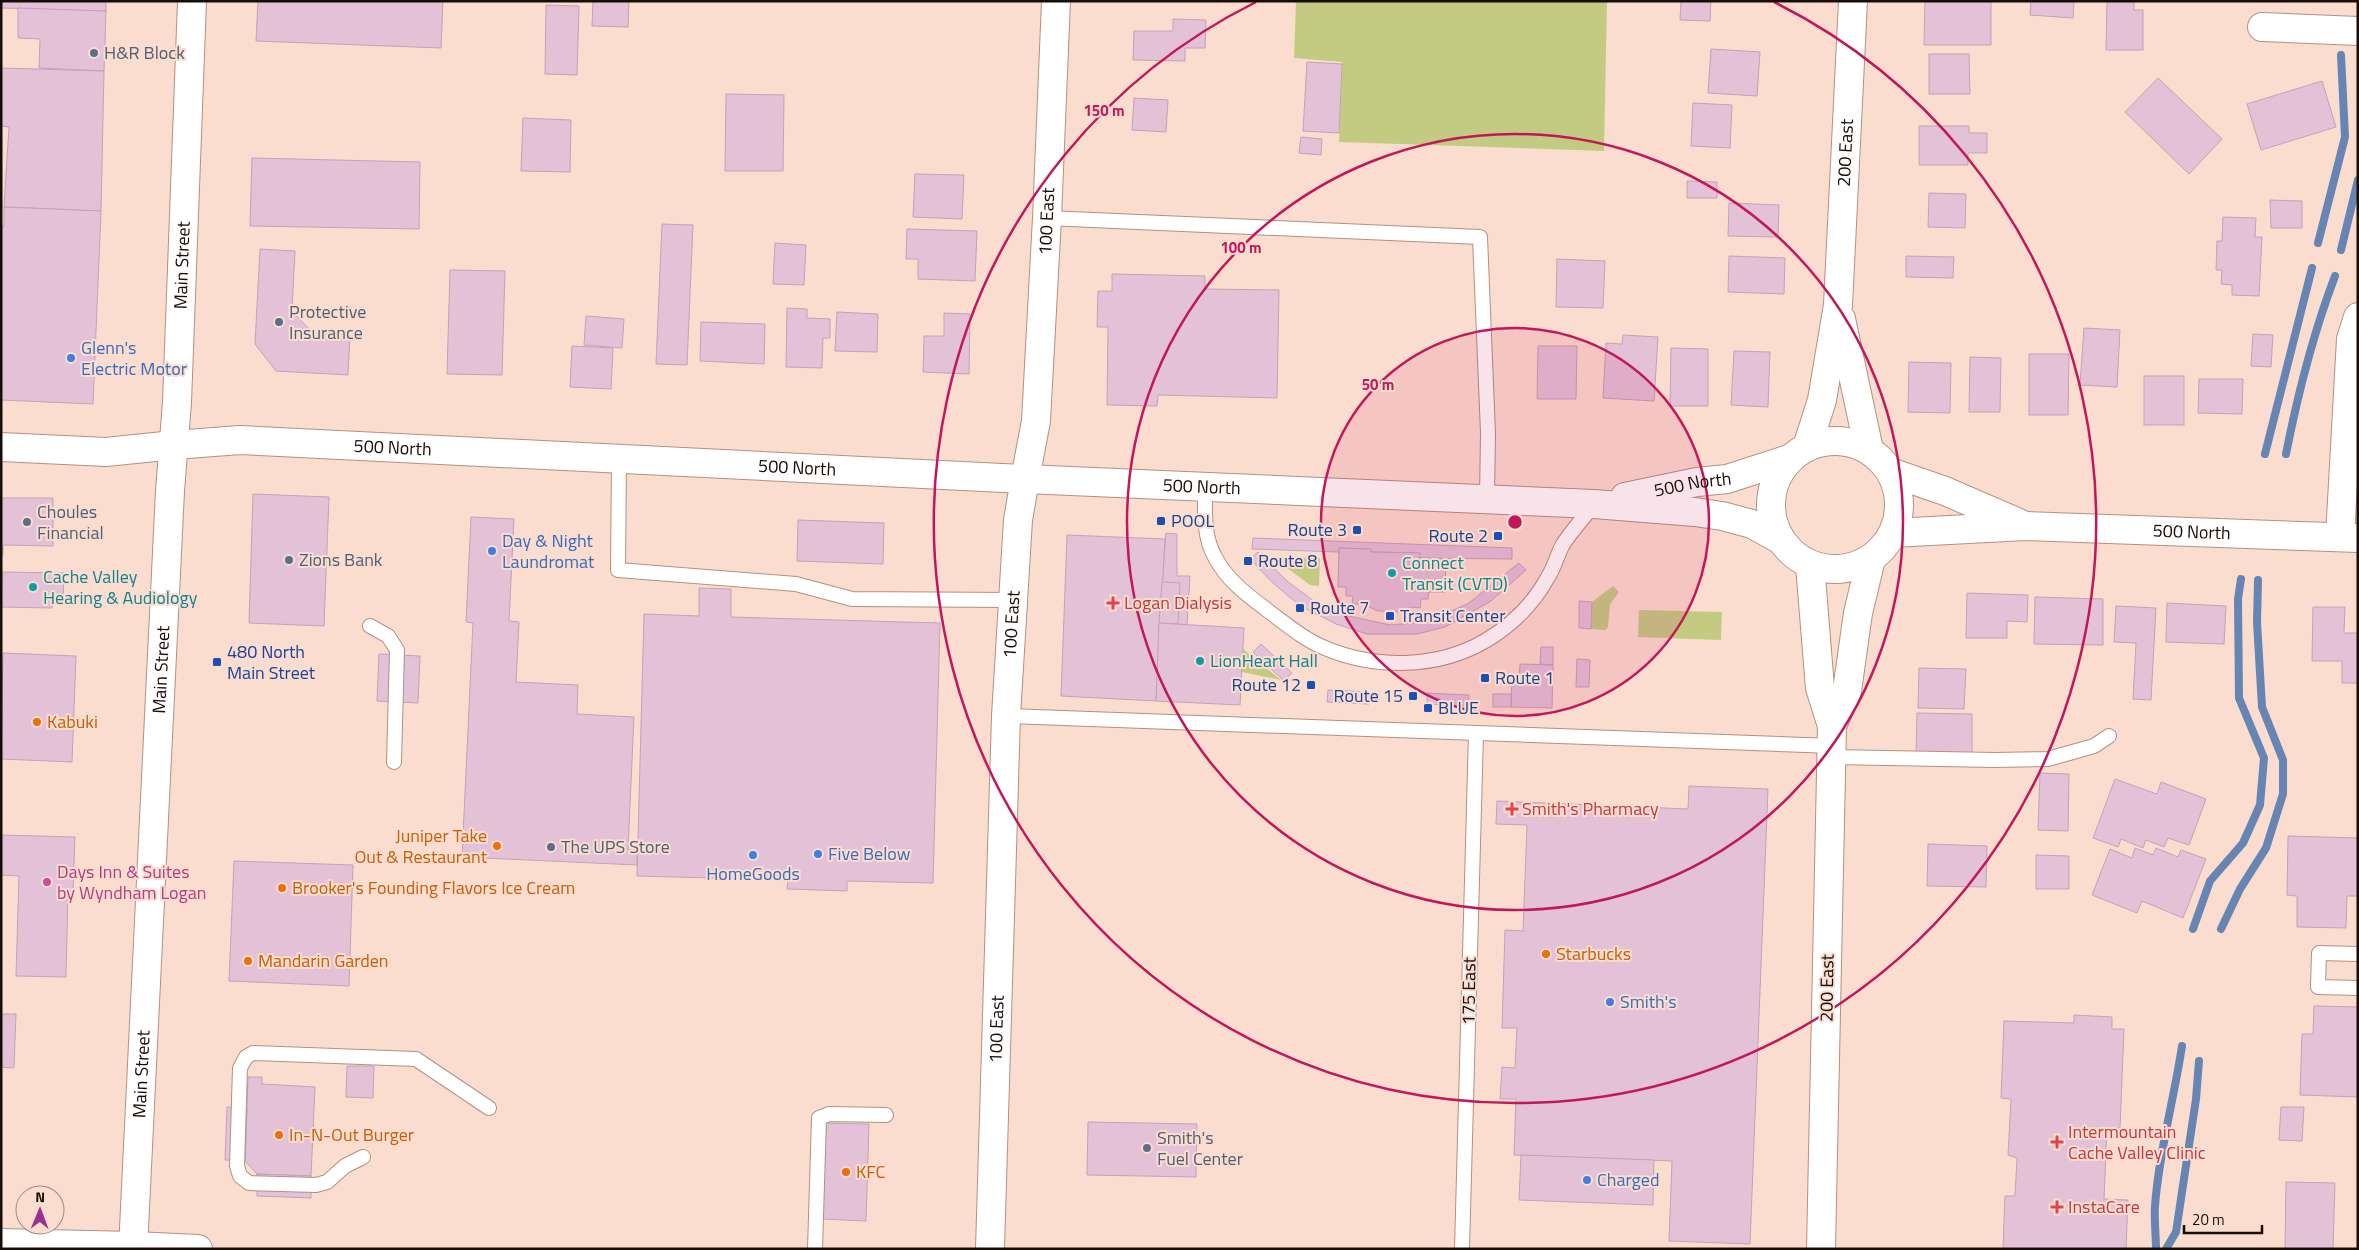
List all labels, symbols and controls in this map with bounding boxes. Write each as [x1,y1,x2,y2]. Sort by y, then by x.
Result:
place label: H&R Block [104,39,185,66]
marker: H&R Block [88,47,100,59]
text: 150 m [1083,99,1125,122]
street label: 200 East [1830,118,1860,187]
street label: 100 East [1031,186,1061,256]
street label: Main Street [166,220,197,310]
text: 100 m [1220,236,1262,259]
place label: Protective Insurance [289,298,366,346]
marker: Protective Insurance [273,316,285,328]
place label: Glenn's Electric Motor [81,334,187,382]
marker: Glenn's Electric Motor [65,352,77,364]
text: 50 m [1362,373,1394,396]
street label: 500 North [353,432,432,463]
street label: 500 North [757,452,837,483]
street label: 500 North [1651,465,1733,504]
street label: 500 North [1162,471,1241,501]
place label: Choules Financial [37,498,104,546]
place label: POOL [1171,507,1214,534]
centre of rings [1506,513,1524,531]
marker: POOL [1155,515,1167,527]
marker: Choules Financial [21,516,33,528]
place label: Route 3 [1288,516,1347,543]
street label: 500 North [2152,517,2231,546]
place label: Route 2 [1429,522,1488,549]
marker: Route 3 [1351,524,1363,536]
place label: Day & Night Laundromat [502,527,595,575]
marker: Route 2 [1492,530,1504,542]
marker: Day & Night Laundromat [486,545,498,557]
place label: Zions Bank [299,546,383,573]
place label: Route 8 [1258,547,1317,574]
place label: Connect Transit (CVTD) [1402,549,1508,597]
marker: Zions Bank [283,554,295,566]
marker: Route 8 [1242,555,1254,567]
place label: Cache Valley Hearing & Audiology [43,563,198,611]
marker: Connect Transit (CVTD) [1386,567,1398,579]
marker: Cache Valley Hearing & Audiology [27,581,39,593]
street label: 100 East [996,589,1027,659]
place label: Logan Dialysis [1124,589,1232,616]
place label: Route 7 [1310,594,1369,621]
marker: Logan Dialysis [1106,596,1120,610]
marker: Route 7 [1294,602,1306,614]
place label: Transit Center [1400,602,1505,629]
marker: Transit Center [1384,610,1396,622]
street label: Main Street [145,624,176,714]
place label: 480 North Main Street [227,638,316,686]
place label: LionHeart Hall [1210,647,1318,674]
marker: LionHeart Hall [1194,655,1206,667]
marker: 480 North Main Street [211,656,223,668]
place label: Route 1 [1495,664,1554,691]
place label: Route 12 [1231,671,1301,698]
marker: Route 1 [1479,672,1491,684]
marker: Route 12 [1305,679,1317,691]
place label: Route 15 [1333,682,1403,709]
marker: Route 15 [1407,690,1419,702]
place label: BLUE [1438,694,1479,721]
marker: BLUE [1422,702,1434,714]
place label: Kabuki [47,708,98,735]
marker: Kabuki [31,716,43,728]
place label: Smith's Pharmacy [1522,795,1659,822]
marker: Smith's Pharmacy [1506,803,1518,815]
place label: Juniper Take Out & Restaurant [354,822,488,870]
place label: The UPS Store [561,833,670,860]
marker: Juniper Take Out & Restaurant [491,840,503,852]
place label: Five Below [828,840,911,867]
marker: The UPS Store [545,841,557,853]
marker: Five Below [812,848,824,860]
marker: HomeGoods [747,849,759,861]
place label: Days Inn & Suites by Wyndham Logan [57,858,206,906]
place label: HomeGoods [706,860,800,887]
place label: Brooker's Founding Flavors Ice Cream [292,874,575,901]
marker: Days Inn & Suites by Wyndham Logan [41,876,53,888]
marker: Brooker's Founding Flavors Ice Cream [276,882,288,894]
place label: Starbucks [1556,940,1631,967]
place label: Mandarin Garden [258,947,389,974]
marker: Starbucks [1540,948,1552,960]
street label: 200 East [1812,953,1841,1022]
marker: Mandarin Garden [242,955,254,967]
street label: 175 East [1454,956,1483,1025]
place label: Smith's [1620,988,1677,1015]
street label: 100 East [982,994,1011,1063]
marker: Smith's [1604,996,1616,1008]
street label: Main Street [125,1029,157,1119]
place label: Intermountain Cache Valley Clinic [2068,1118,2206,1166]
place label: In-N-Out Burger [289,1121,414,1148]
place label: Smith's Fuel Center [1157,1124,1243,1172]
marker: In-N-Out Burger [273,1129,285,1141]
marker: Intermountain Cache Valley Clinic [2050,1135,2064,1149]
marker: Smith's Fuel Center [1141,1142,1153,1154]
place label: KFC [856,1158,886,1185]
marker: KFC [840,1166,852,1178]
place label: Charged [1597,1166,1659,1193]
marker: Charged [1581,1174,1593,1186]
north arrow [15,1185,65,1235]
text: N [35,1186,45,1207]
place label: InstaCare [2068,1193,2140,1220]
marker: InstaCare [2050,1200,2064,1214]
scale bar [2184,1202,2262,1234]
text: 20 m [2192,1208,2225,1231]

